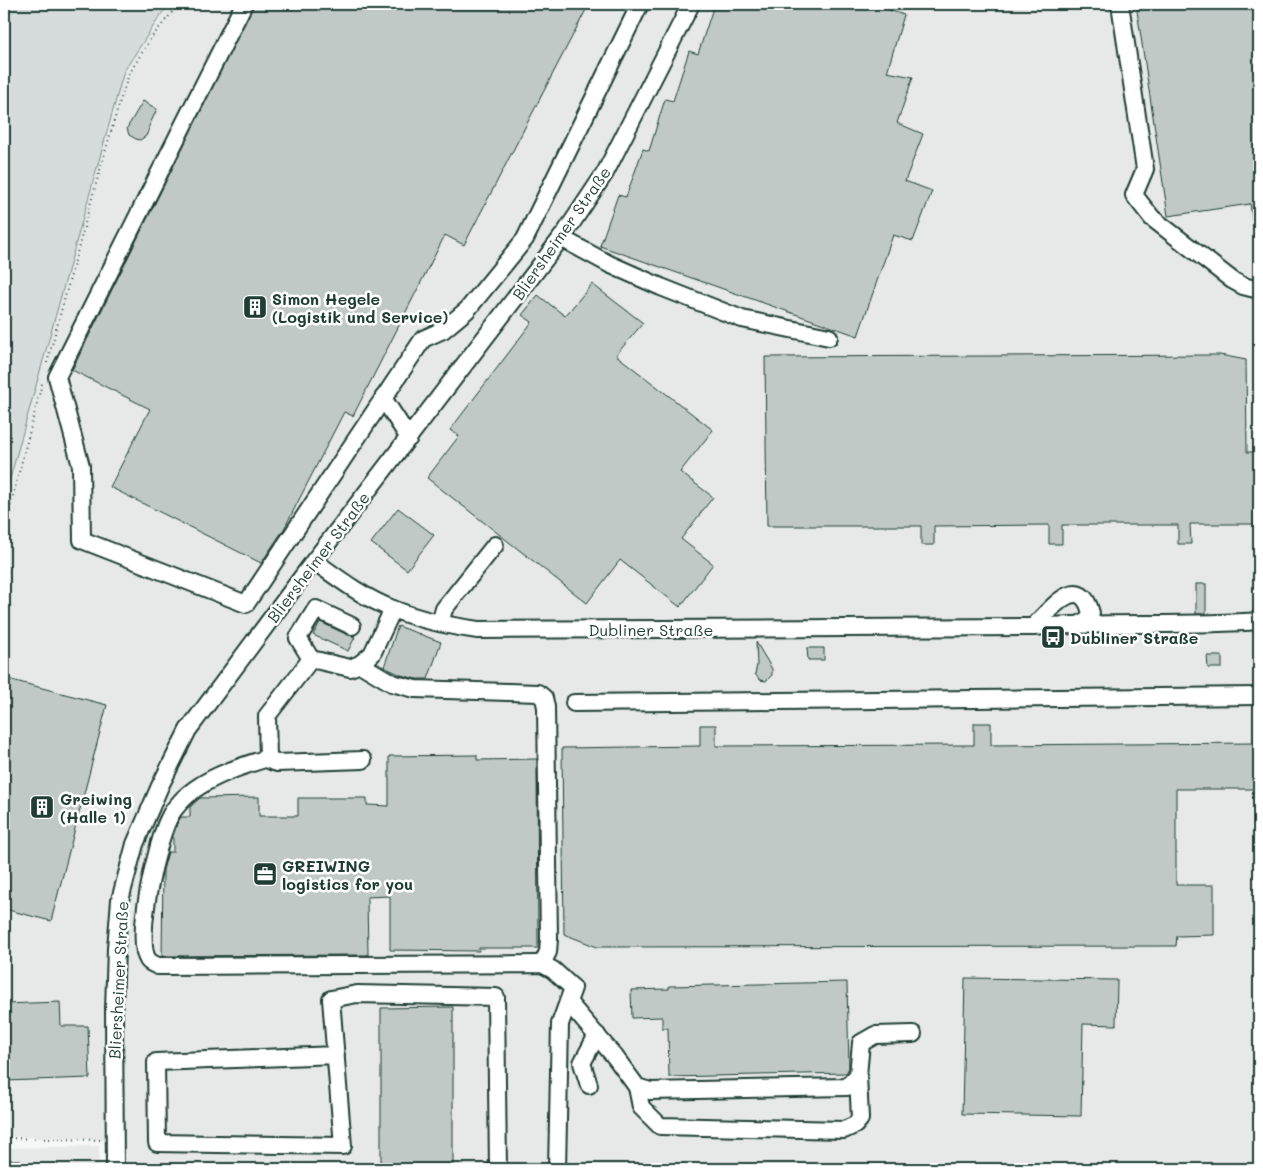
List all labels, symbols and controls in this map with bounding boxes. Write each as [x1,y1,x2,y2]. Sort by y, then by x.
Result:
street label: Bliersheimer Straße [507,162,615,304]
place label: Simon Hegele (Logistik und Service) [272,288,448,327]
building icon: Simon Hegele (Logistik und Service) [242,294,268,320]
street label: Bliersheimer Straße [262,487,374,627]
street label: Dubliner Straße [589,619,713,640]
bus stop icon: Dubliner Straße [1040,624,1066,650]
place label: Dubliner Straße [1070,627,1198,648]
place label: Greiwing (Halle 1) [60,788,132,827]
building icon: Greiwing (Halle 1) [29,794,55,820]
place label: GREIWING logistics for you [282,855,413,894]
office icon: GREIWING logistics for you [252,861,278,887]
street label: Bliersheimer Straße [103,900,133,1060]

